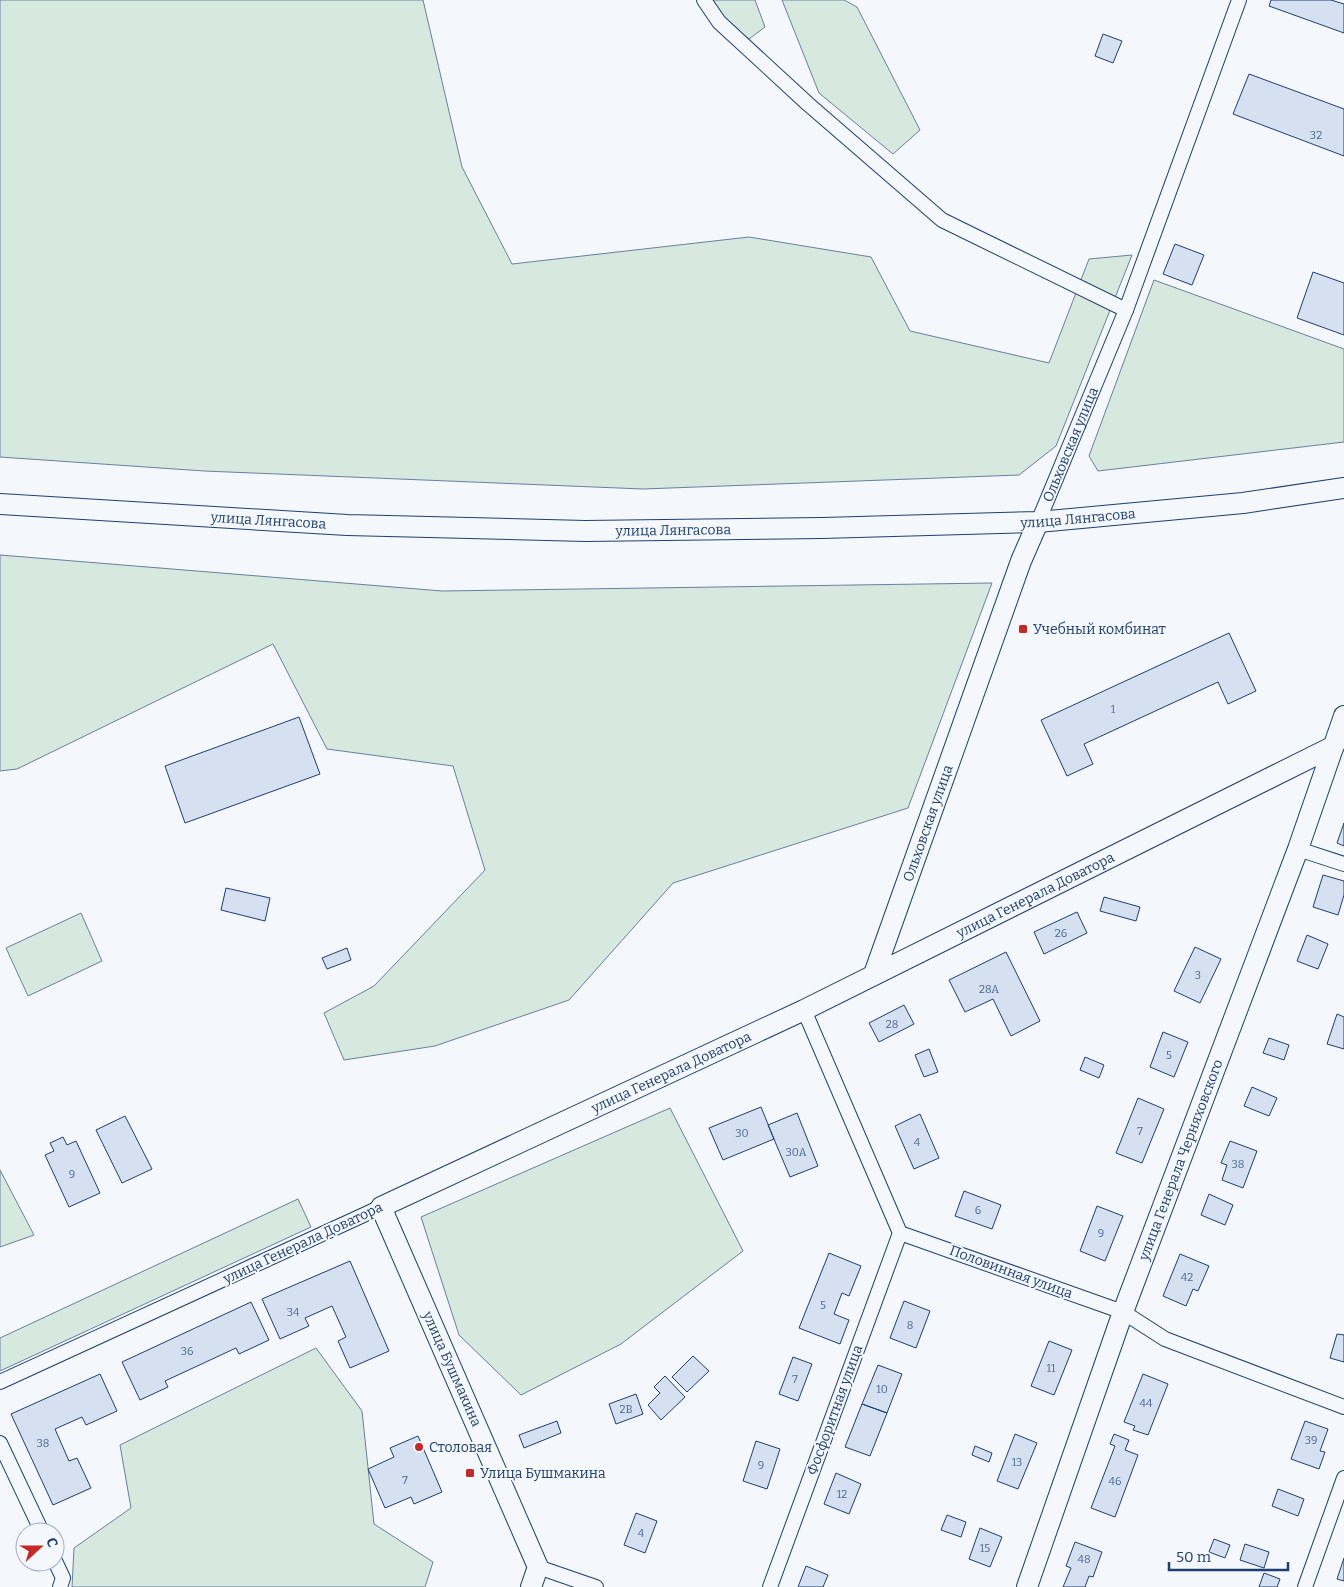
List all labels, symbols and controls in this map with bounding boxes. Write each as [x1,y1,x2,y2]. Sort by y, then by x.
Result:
house number: 32 [1310,129,1322,142]
street label: Ольховская улица [1039,384,1102,504]
street label: улица Лянгасова [1019,504,1137,531]
street label: улица Лянгасова [209,508,327,532]
street label: улица Лянгасова [614,521,731,539]
place label: Учебный комбинат [1033,621,1166,638]
marker: Учебный комбинат [1017,623,1029,635]
house number: 1 [1111,703,1116,716]
street label: Ольховская улица [899,762,956,884]
street label: улица Генерала Доватора [953,848,1117,942]
house number: 26 [1055,927,1067,940]
house number: 3 [1195,969,1201,982]
house number: 28А [979,983,999,996]
house number: 28 [886,1018,898,1031]
street label: улица Генерала Доватора [588,1027,754,1117]
house number: 5 [1166,1049,1172,1062]
street label: улица Генерала Черняховского [1134,1057,1226,1264]
house number: 7 [1137,1125,1143,1138]
house number: 30 [735,1127,749,1140]
house number: 4 [914,1136,921,1149]
house number: 30А [785,1146,807,1159]
house number: 38 [1232,1158,1244,1171]
house number: 9 [69,1168,75,1181]
street label: улица Генерала Доватора [220,1198,386,1288]
house number: 6 [975,1204,981,1217]
house number: 9 [1098,1227,1104,1240]
street label: Половинная улица [947,1242,1075,1302]
house number: 42 [1181,1271,1193,1284]
house number: 5 [820,1299,826,1312]
house number: 34 [287,1306,300,1319]
street label: улица Бушмакина [419,1308,485,1430]
house number: 8 [907,1319,913,1332]
street label: Фосфоритная улица [804,1342,867,1477]
house number: 36 [181,1345,193,1358]
house number: 11 [1047,1362,1056,1375]
house number: 7 [792,1373,798,1386]
house number: 10 [876,1383,888,1396]
house number: 44 [1140,1397,1153,1410]
house number: 2В [619,1403,633,1416]
house number: 39 [1305,1434,1317,1447]
house number: 38 [37,1437,49,1450]
place label: Столовая [429,1439,492,1456]
marker: Столовая [413,1441,425,1453]
house number: 13 [1012,1456,1022,1469]
house number: 9 [758,1459,764,1472]
place label: Улица Бушмакина [480,1465,606,1482]
marker: Улица Бушмакина [464,1467,476,1479]
house number: 7 [402,1474,408,1487]
house number: 46 [1109,1475,1121,1488]
house number: 12 [837,1488,847,1501]
north arrow [15,1522,65,1572]
house number: 4 [638,1527,645,1540]
text: С [42,1535,61,1550]
scale bar [1169,1540,1288,1572]
house number: 15 [980,1542,990,1555]
text: 50 m [1176,1548,1212,1566]
house number: 48 [1077,1553,1091,1566]

